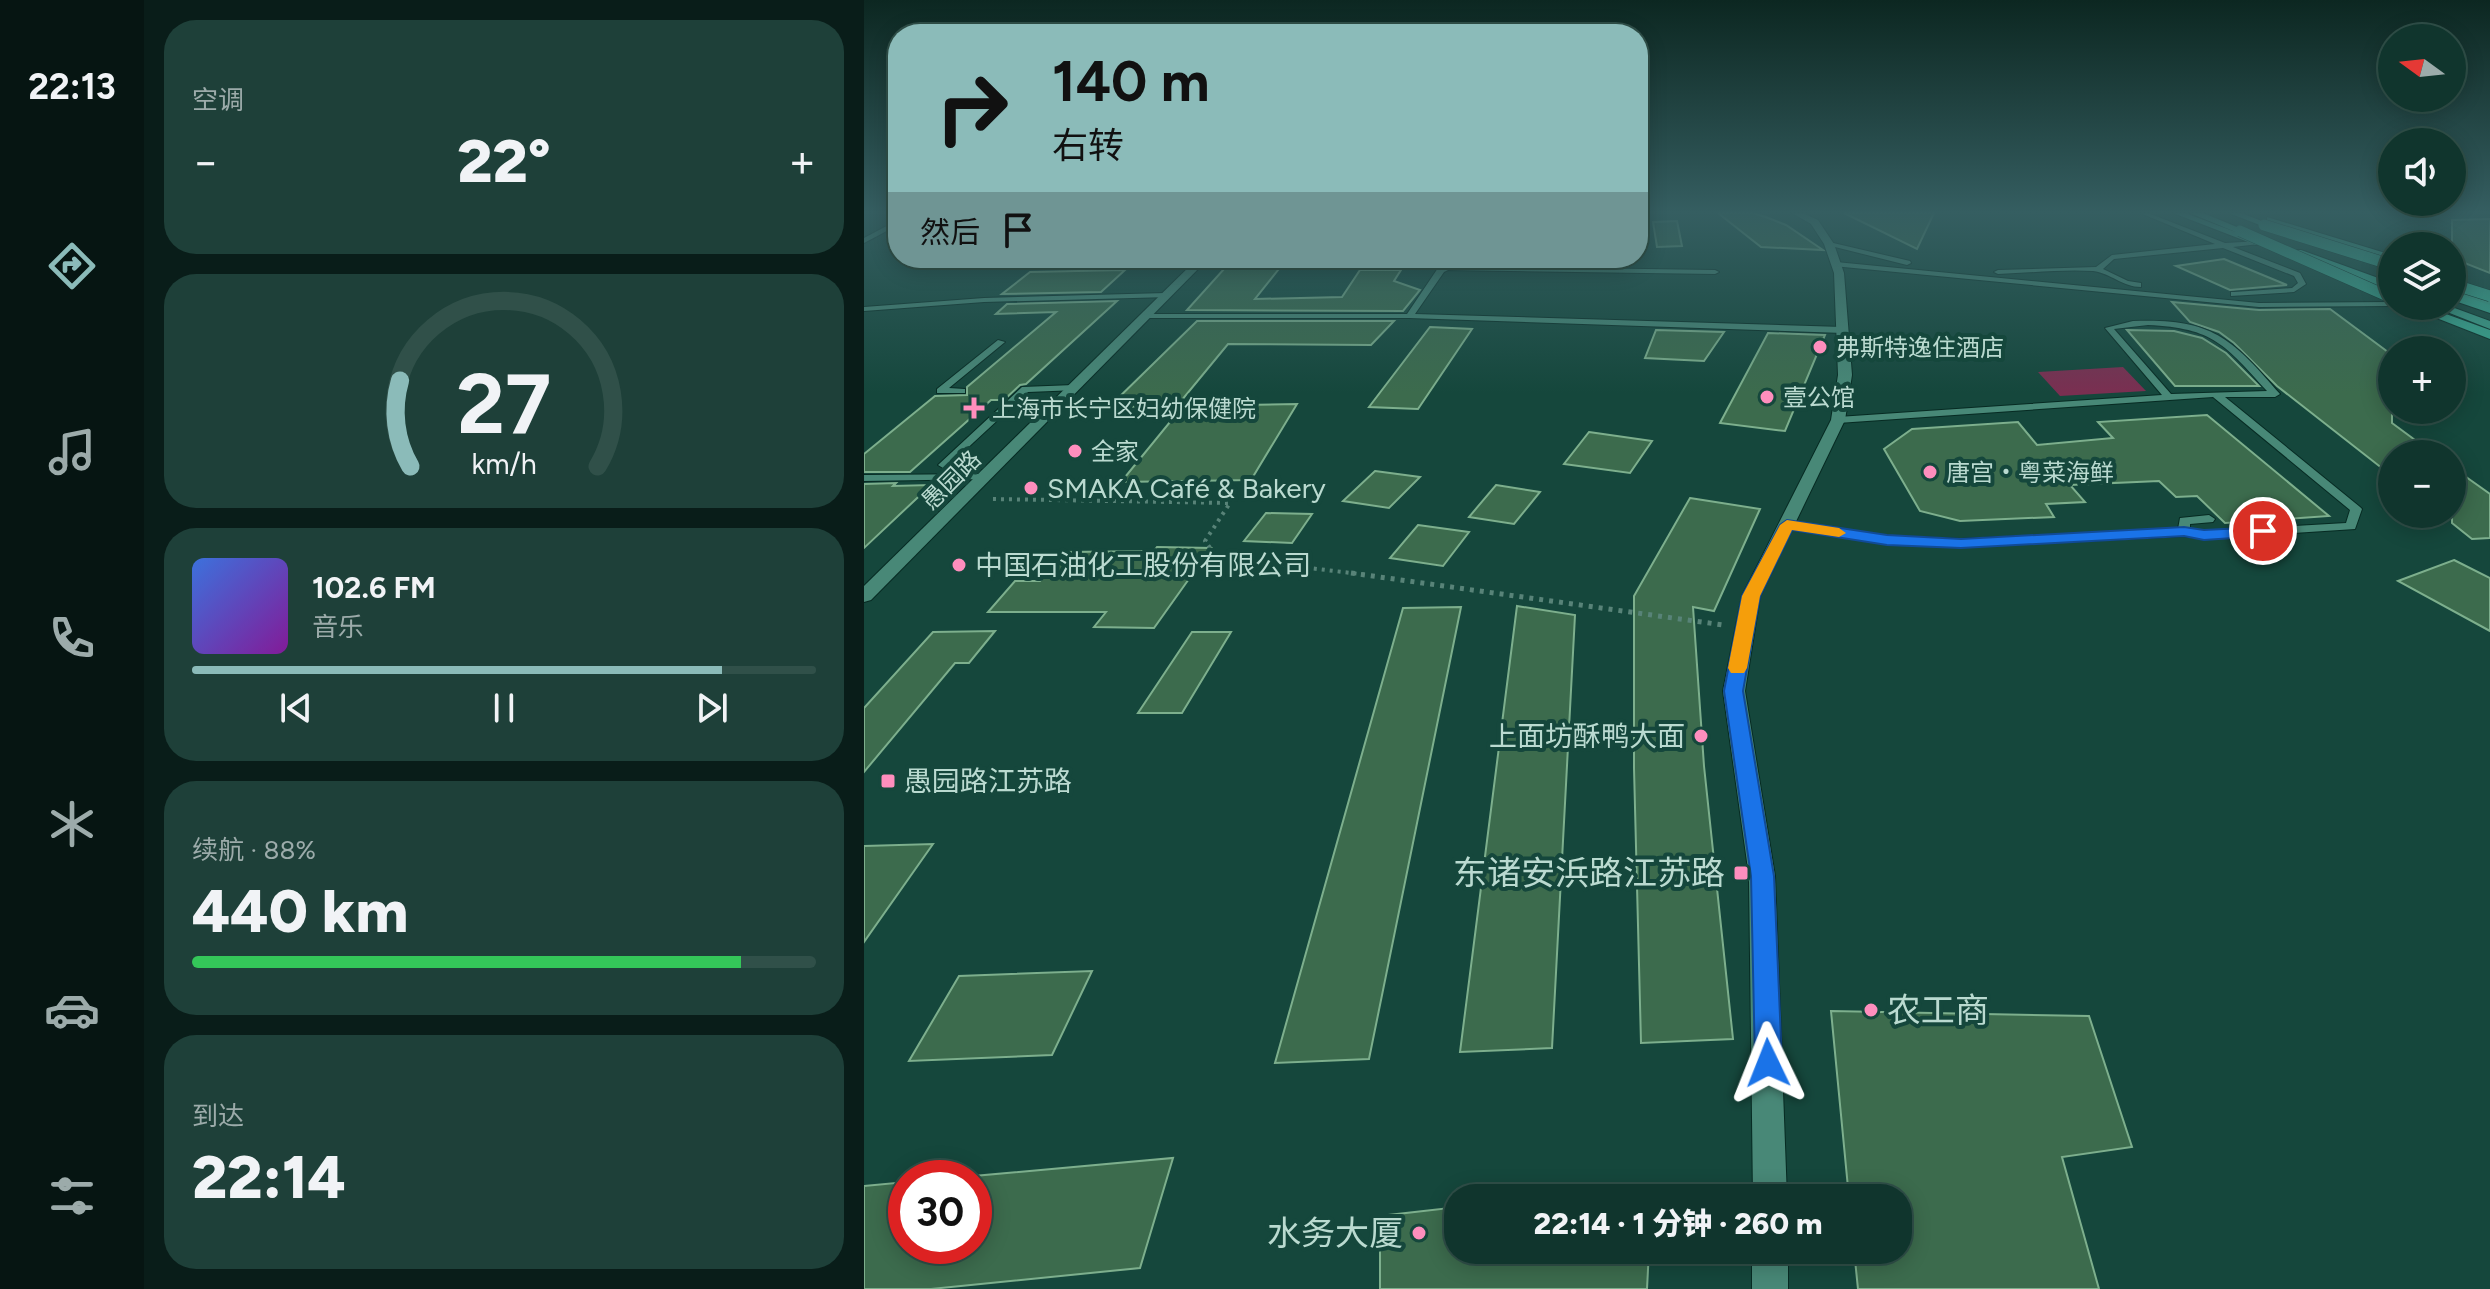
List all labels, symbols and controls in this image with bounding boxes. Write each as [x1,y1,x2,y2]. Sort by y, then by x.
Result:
north arrow [2378,24,2466,112]
map controls [2378,24,2466,528]
text: 140 m [1052,48,1210,115]
icon: right [920,56,1024,160]
text: 22:13 [28,65,116,108]
text: 空调 [192,84,244,116]
text: 右转 [1052,124,1124,167]
text: 22° [457,125,551,197]
button: sound [2378,128,2466,216]
text: − [192,135,219,188]
text: + [789,135,816,188]
icon: arrive [996,208,1040,252]
text: 然后 [920,214,980,251]
button: layers [2378,232,2466,320]
icon: directions [44,238,100,294]
place label: 弗斯特逸住酒店 [1836,333,2004,362]
button: + [2378,336,2466,424]
marker: 弗斯特逸住酒店 [1811,338,1829,356]
text: 27 [457,353,551,453]
place label: 壹公馆 [1783,383,1855,412]
marker: 壹公馆 [1758,388,1776,406]
place label: 上海市长宁区妇幼保健院 [992,394,1256,423]
marker: 上海市长宁区妇幼保健院 [963,397,985,419]
icon: music [44,424,100,480]
place label: 全家 [1091,437,1139,466]
button: − [2378,440,2466,528]
marker: 全家 [1066,442,1084,460]
street label: 愚园路 [915,444,987,516]
text: km/h [471,447,537,481]
place label: 唐宫・粤菜海鲜 [1946,458,2114,487]
marker: 唐宫・粤菜海鲜 [1921,463,1939,481]
place label: SMAKA Café & Bakery [1047,471,1326,505]
marker: SMAKA Café & Bakery [1022,479,1040,497]
pin [2229,497,2297,565]
icon: arrive [2241,509,2285,553]
place label: 中国石油化工股份有限公司 [975,548,1311,582]
marker: 中国石油化工股份有限公司 [950,556,968,574]
text: 102.6 FM [312,569,436,606]
icon: phone [44,610,100,666]
text: 音乐 [312,611,364,643]
icon: previous [274,686,318,730]
icon: pause [482,686,526,730]
icon: next [690,686,734,730]
place label: 上面坊酥鸭大面 [1489,719,1685,753]
marker: 上面坊酥鸭大面 [1692,727,1710,745]
place label: 愚园路江苏路 [904,764,1072,798]
marker: 愚园路江苏路 [879,772,897,790]
icon: climate [44,796,100,852]
text: 续航 · 88% [192,834,316,866]
place label: 东诸安浜路江苏路 [1453,853,1725,894]
marker: 东诸安浜路江苏路 [1732,864,1750,882]
text: 440 km [192,875,408,947]
icon: car [44,982,100,1038]
place label: 农工商 [1887,990,1989,1031]
marker: 农工商 [1862,1001,1880,1019]
position arrow [1726,1021,1810,1105]
text: 到达 [192,1100,244,1132]
text: 22:14 [192,1141,346,1213]
speed limit sign: 30 [888,1160,992,1264]
icon: filters [44,1168,100,1224]
text: 22:14 · 1 分钟 · 260 m [1534,1205,1822,1242]
place label: 水务大厦 [1267,1213,1403,1254]
marker: 水务大厦 [1410,1224,1428,1242]

